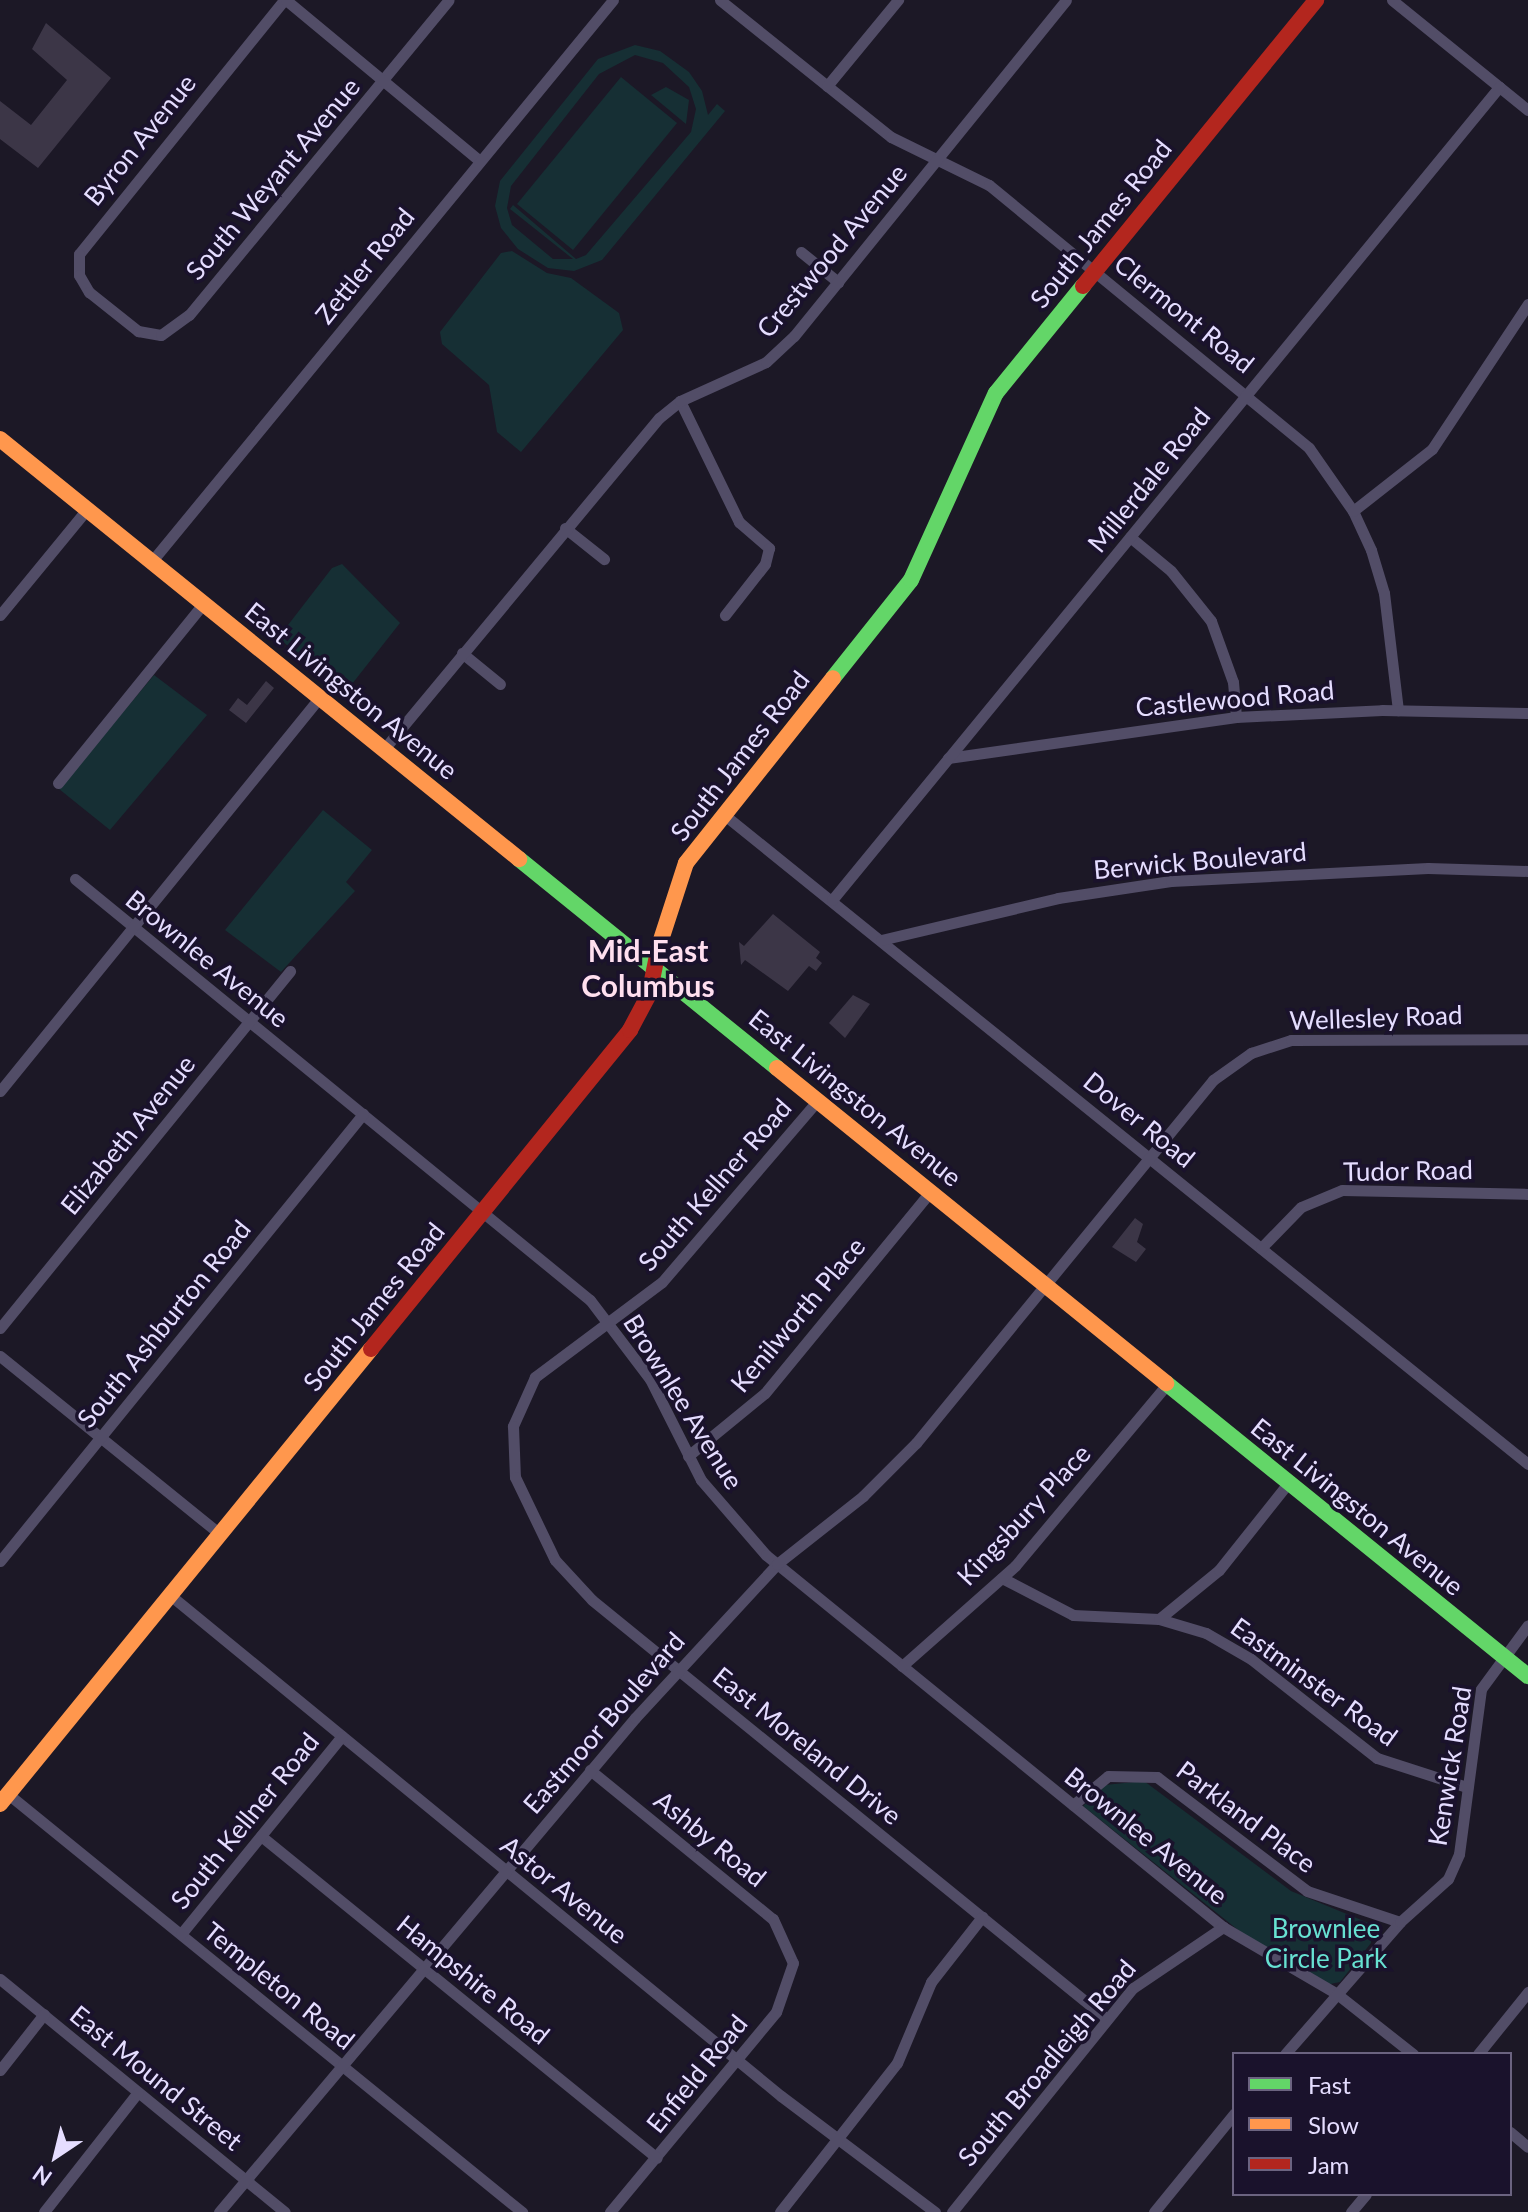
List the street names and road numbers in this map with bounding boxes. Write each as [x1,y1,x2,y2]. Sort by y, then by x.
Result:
street label: Byron Avenue [77,68,203,212]
street label: South Weyant Avenue [179,71,367,287]
street label: South James Road [1023,133,1179,315]
street label: Crestwood Avenue [750,158,914,344]
street label: Zettler Road [309,202,421,330]
street label: Clermont Road [1108,248,1260,380]
street label: Millerdale Road [1081,401,1217,559]
street label: East Livingston Avenue [238,596,464,786]
street label: South James Road [664,665,816,847]
street label: Castlewood Road [1134,675,1336,723]
street label: Berwick Boulevard [1092,836,1308,886]
street label: Brownlee Avenue [119,884,295,1034]
street label: Wellesley Road [1289,999,1463,1037]
street label: East Livingston Avenue [742,1003,968,1193]
street label: Elizabeth Avenue [54,1049,202,1221]
street label: Dover Road [1077,1066,1201,1174]
street label: South Kellner Road [632,1092,798,1278]
street label: Tudor Road [1343,1154,1473,1188]
street label: South Ashburton Road [71,1214,257,1434]
street label: South James Road [296,1216,452,1398]
street label: Kenilworth Place [724,1231,872,1399]
street label: Brownlee Avenue [616,1308,750,1496]
street label: East Livingston Avenue [1244,1412,1470,1602]
street label: Kingsbury Place [951,1438,1097,1592]
street label: Eastminster Road [1225,1611,1403,1753]
street label: Eastmoor Boulevard [517,1626,691,1820]
street label: East Moreland Drive [707,1661,907,1831]
street label: Kenwick Road [1422,1684,1478,1848]
street label: South Kellner Road [164,1726,326,1916]
street label: Parkland Place [1170,1755,1322,1879]
street label: Brownlee Avenue [1058,1761,1234,1911]
street label: Ashby Road [648,1784,772,1894]
street label: Astor Avenue [494,1829,634,1951]
street label: Hampshire Road [390,1909,556,2051]
street label: Templeton Road [198,1916,360,2056]
street label: South Broadleigh Road [952,1953,1142,2173]
street label: East Mound Street [64,1999,248,2157]
street label: Enfield Road [640,2009,754,2139]

